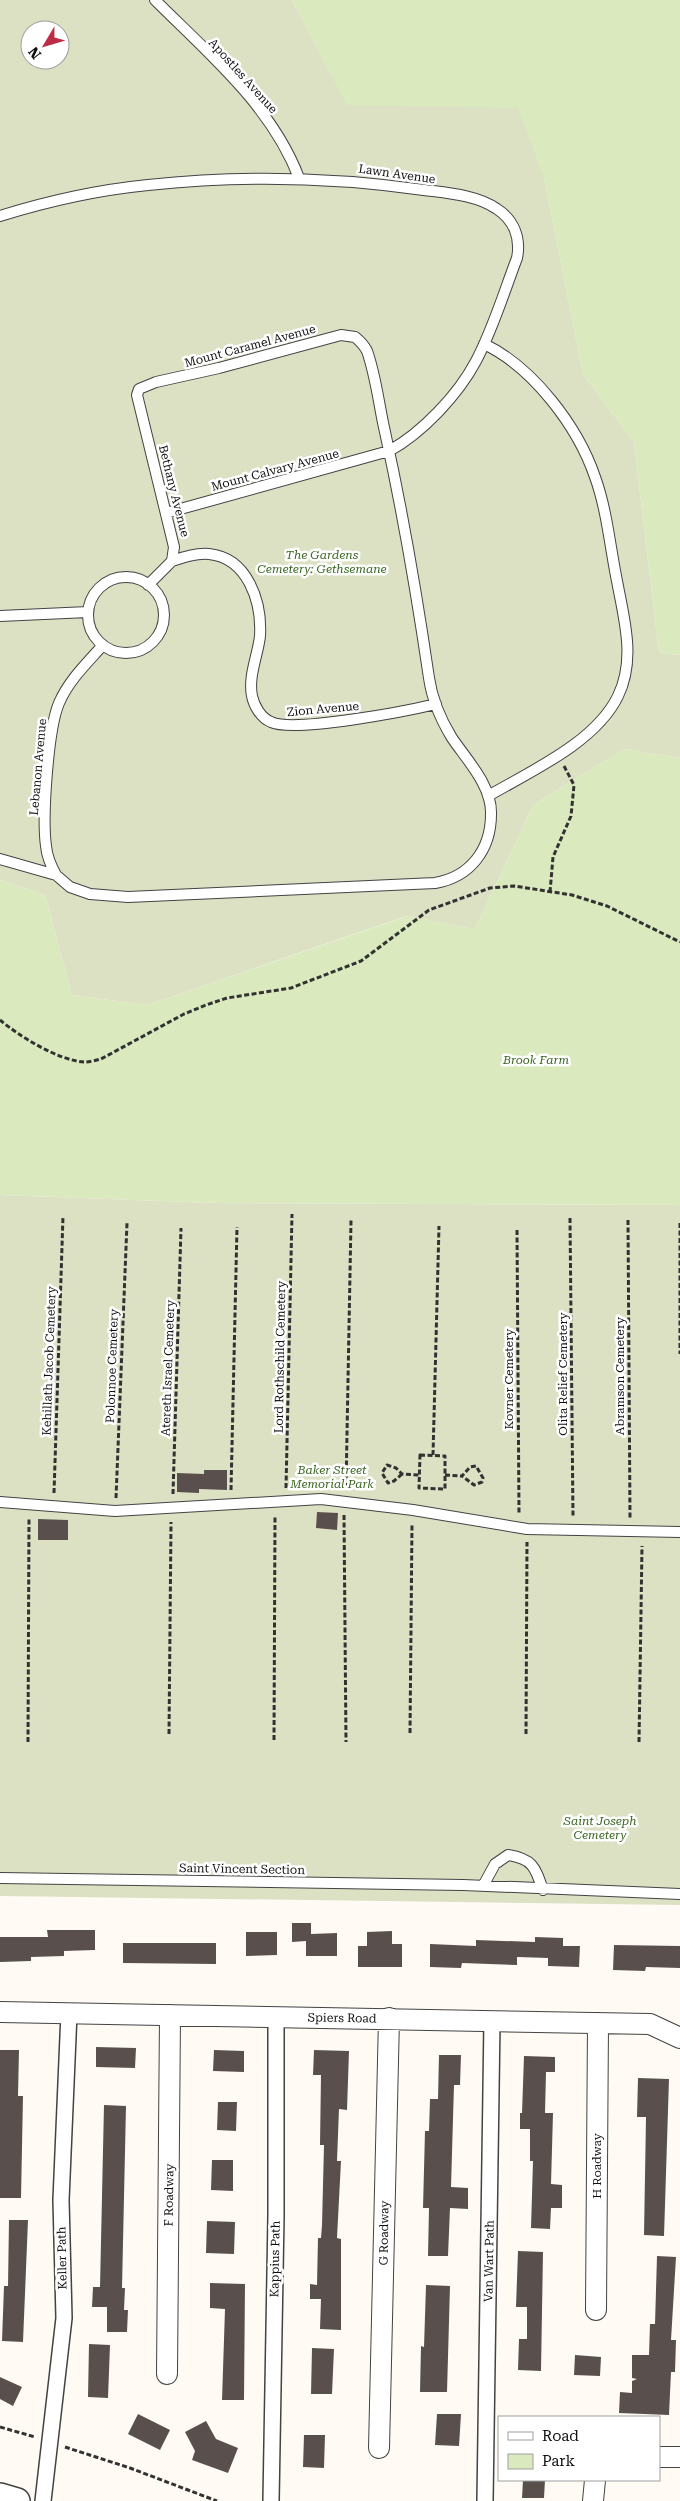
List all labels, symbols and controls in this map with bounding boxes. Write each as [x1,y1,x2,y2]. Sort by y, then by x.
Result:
north arrow [20,20,70,70]
street label: Apostles Avenue [206,36,281,117]
text: N [25,44,44,62]
street label: Lawn Avenue [358,162,437,186]
street label: Mount Caramel Avenue [183,322,317,370]
street label: Bethany Avenue [156,444,192,539]
street label: Mount Calvary Avenue [210,446,341,494]
park label: The Gardens Cemetery: Gethsemane [257,548,387,576]
street label: Zion Avenue [286,699,360,719]
street label: Lebanon Avenue [27,718,49,816]
park label: Brook Farm [502,1053,569,1067]
street label: Lord Rothschild Cemetery [272,1280,288,1433]
street label: Kehillath Jacob Cemetery [39,1285,59,1436]
street label: Atereth Israel Cemetery [159,1299,177,1436]
street label: Polonnoe Cemetery [103,1308,121,1423]
street label: Olita Relief Cemetery [556,1311,570,1436]
street label: Abramson Cemetery [613,1316,627,1435]
street label: Kovner Cemetery [502,1328,516,1429]
park label: Baker Street Memorial Park [289,1463,374,1491]
park label: Saint Joseph Cemetery [562,1814,637,1842]
street label: Saint Vincent Section [179,1861,305,1877]
street label: Spiers Road [307,2010,377,2026]
street label: H Roadway [590,2132,604,2199]
street label: F Roadway [161,2163,177,2227]
street label: G Roadway [376,2200,392,2266]
street label: Kappius Path [267,2220,283,2298]
street label: Van Wart Path [481,2220,497,2302]
street label: Keller Path [54,2226,70,2290]
legend [498,2416,660,2481]
text: Road [542,2427,579,2445]
text: Park [542,2452,576,2470]

